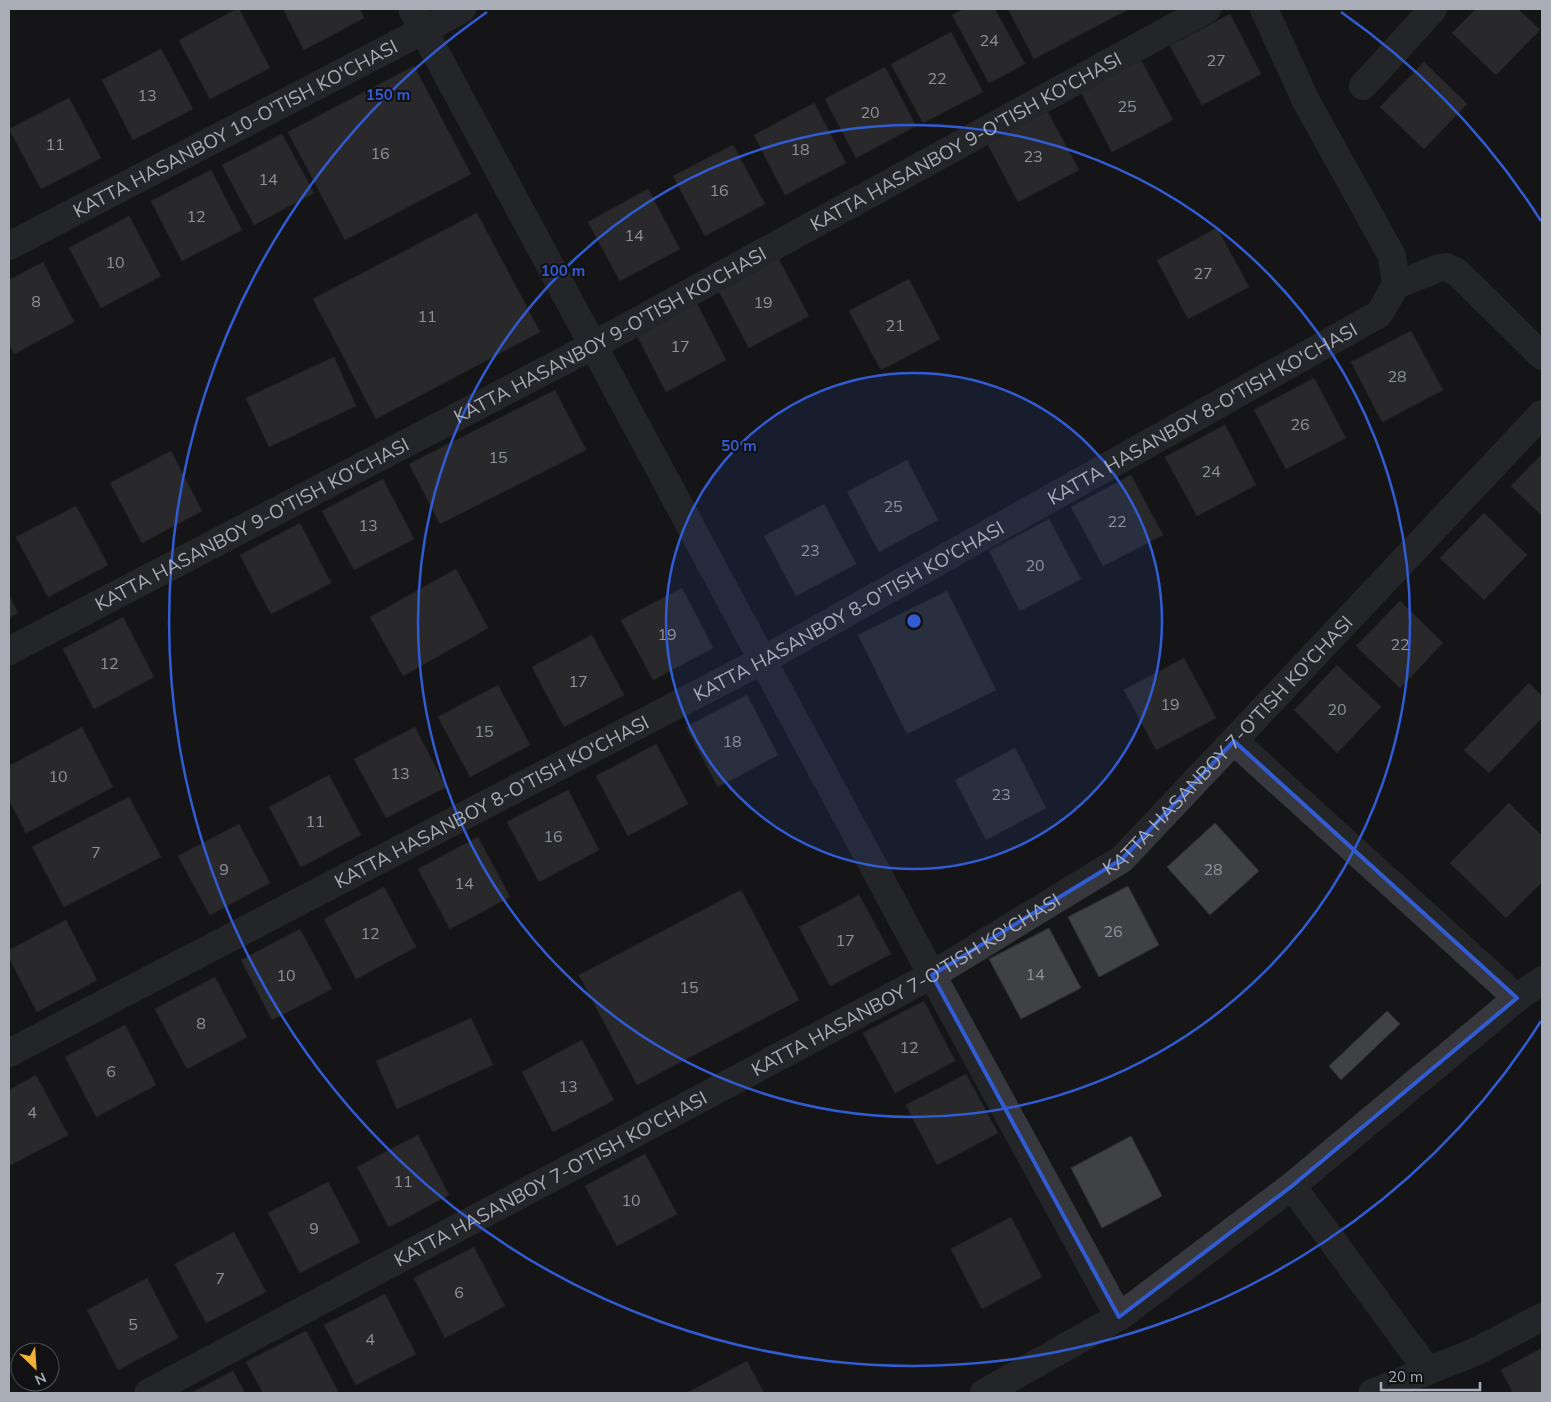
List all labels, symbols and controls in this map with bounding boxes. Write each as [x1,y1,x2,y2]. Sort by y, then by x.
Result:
house number: 24 [979,30,999,50]
street label: KATTA HASANBOY 10-O'TISH KO'CHASI [69,34,402,223]
street label: KATTA HASANBOY 9-O'TISH KO'CHASI [806,46,1125,236]
house number: 27 [1206,50,1226,70]
house number: 22 [927,68,947,88]
house number: 13 [137,85,157,105]
text: 150 m [366,85,410,104]
house number: 25 [1117,96,1137,116]
house number: 20 [860,102,880,122]
house number: 11 [45,134,65,154]
house number: 18 [790,139,810,159]
house number: 16 [370,143,390,163]
house number: 23 [1023,146,1043,166]
house number: 14 [258,169,278,189]
house number: 16 [709,180,729,200]
house number: 12 [186,206,206,226]
house number: 14 [624,225,644,245]
street label: KATTA HASANBOY 9-O'TISH KO'CHASI [450,241,770,428]
house number: 10 [105,252,125,272]
text: 100 m [541,261,585,280]
house number: 27 [1193,263,1213,283]
house number: 8 [31,291,41,311]
house number: 19 [753,292,773,312]
house number: 11 [417,306,437,326]
house number: 21 [885,315,905,335]
street label: KATTA HASANBOY 8-O'TISH KO'CHASI [1043,317,1361,510]
house number: 17 [670,336,690,356]
house number: 28 [1387,366,1407,386]
house number: 26 [1290,414,1310,434]
street label: KATTA HASANBOY 9-O'TISH KO'CHASI [91,432,413,616]
text: 50 m [721,436,757,455]
house number: 15 [488,447,508,467]
house number: 24 [1201,461,1221,481]
house number: 25 [883,496,903,516]
house number: 22 [1107,511,1127,531]
house number: 13 [358,515,378,535]
street label: KATTA HASANBOY 8-O'TISH KO'CHASI [689,515,1008,706]
house number: 23 [800,540,820,560]
house number: 20 [1025,555,1045,575]
street label: KATTA HASANBOY 7-O'TISH KO'CHASI [1098,610,1358,880]
centre of rings [905,612,923,630]
house number: 19 [657,624,677,644]
house number: 22 [1390,634,1410,654]
house number: 12 [99,653,119,673]
house number: 17 [568,671,588,691]
house number: 19 [1160,694,1180,714]
house number: 20 [1327,699,1347,719]
street label: KATTA HASANBOY 8-O'TISH KO'CHASI [330,710,653,893]
house number: 15 [474,721,494,741]
house number: 18 [722,731,742,751]
house number: 13 [390,763,410,783]
house number: 10 [48,766,68,786]
house number: 23 [991,784,1011,804]
house number: 11 [305,811,325,831]
house number: 16 [543,826,563,846]
house number: 7 [91,842,101,862]
house number: 9 [219,859,229,879]
house number: 28 [1203,859,1223,879]
house number: 14 [454,873,474,893]
street label: KATTA HASANBOY 7-O'TISH KO'CHASI [747,888,1065,1081]
house number: 26 [1103,921,1123,941]
house number: 12 [360,923,380,943]
house number: 17 [835,930,855,950]
house number: 14 [1025,964,1045,984]
house number: 10 [276,965,296,985]
house number: 15 [679,977,699,997]
house number: 8 [196,1013,206,1033]
house number: 12 [899,1037,919,1057]
house number: 6 [106,1061,116,1081]
house number: 13 [558,1076,578,1096]
street label: KATTA HASANBOY 7-O'TISH KO'CHASI [390,1085,711,1272]
house number: 4 [27,1102,37,1122]
house number: 11 [393,1171,413,1191]
house number: 10 [621,1190,641,1210]
house number: 9 [309,1218,319,1238]
house number: 7 [215,1268,225,1288]
house number: 6 [454,1282,464,1302]
house number: 5 [128,1314,138,1334]
house number: 4 [365,1329,375,1349]
north arrow [10,1342,60,1392]
scale bar [1381,1360,1480,1392]
text: 20 m [1388,1367,1423,1386]
text: N [32,1368,49,1389]

